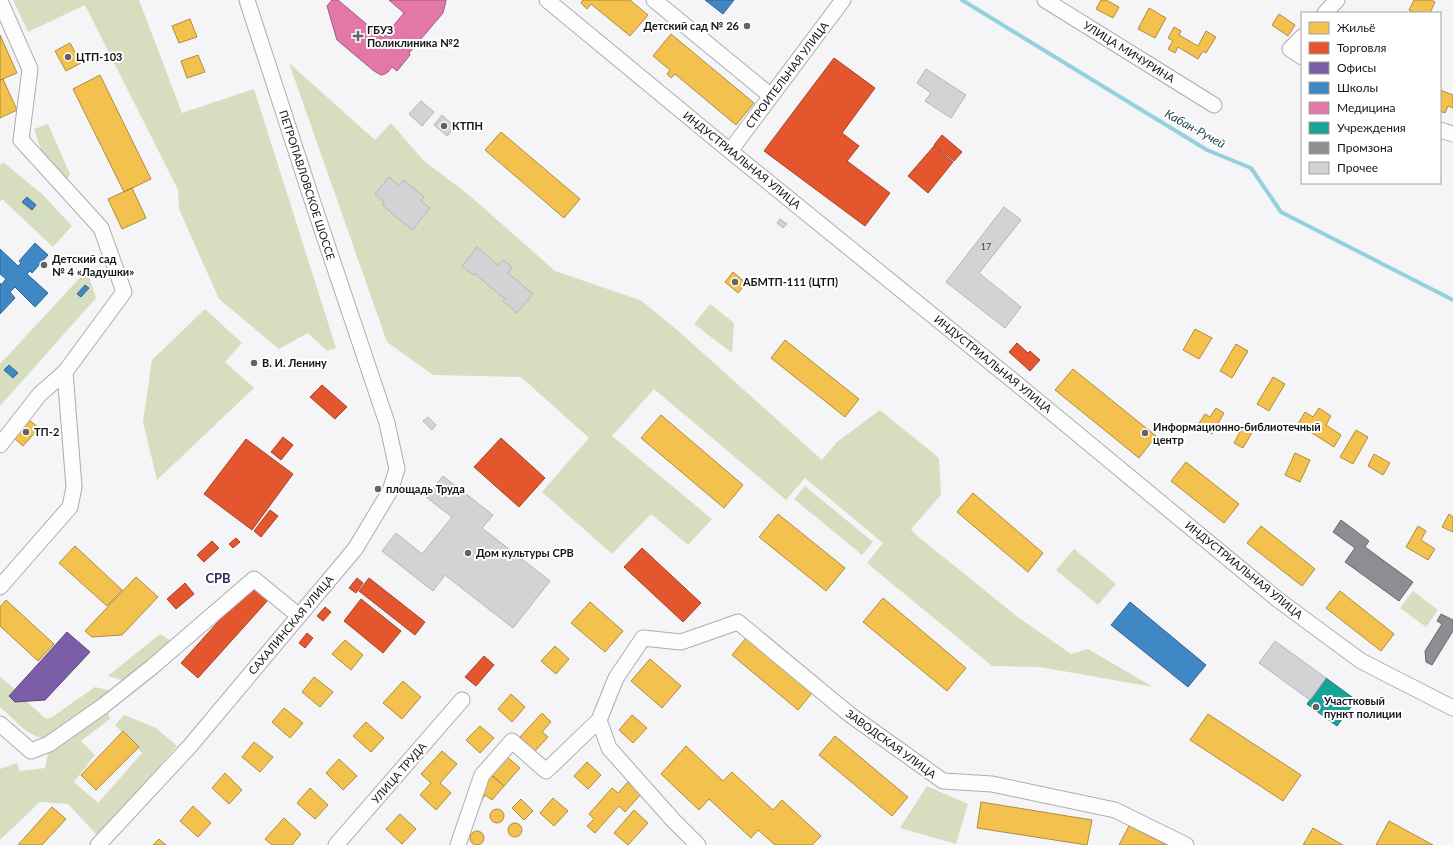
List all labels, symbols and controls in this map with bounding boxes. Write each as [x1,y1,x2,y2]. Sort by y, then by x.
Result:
legend [1301,12,1441,184]
street label: УЛИЦА МИЧУРИНА [1081,18,1178,85]
place label: Детский сад № 26 [643,19,740,32]
street label: СТРОИТЕЛЬНАЯ УЛИЦА [742,19,831,130]
text: Жильё [1337,20,1375,35]
marker: Детский сад № 26 [742,21,752,31]
place label: ГБУЗ Поликлиника №2 [367,23,459,49]
marker: ГБУЗ Поликлиника №2 [352,30,364,42]
text: Торговля [1337,40,1387,55]
place label: ЦТП-103 [76,50,123,63]
marker: ЦТП-103 [63,52,73,62]
text: Офисы [1337,60,1376,75]
text: Школы [1337,80,1378,95]
text: Медицина [1337,100,1395,115]
water label: Кабан-Ручей [1162,106,1228,151]
street label: ПЕТРОПАВЛОВСКОЕ ШОССЕ [277,108,338,261]
street label: ИНДУСТРИАЛЬНАЯ УЛИЦА [681,108,804,211]
place label: КТПН [452,119,483,132]
text: Учреждения [1337,120,1406,135]
marker: КТПН [439,121,449,131]
text: Промзона [1337,140,1393,155]
text: Прочее [1337,160,1378,175]
house number: 17 [981,241,991,252]
place label: Детский сад № 4 «Ладушки» [52,252,134,278]
marker: Детский сад № 4 «Ладушки» [39,260,49,270]
place label: АБМТП-111 (ЦТП) [742,275,838,288]
marker: АБМТП-111 (ЦТП) [730,277,740,287]
street label: ИНДУСТРИАЛЬНАЯ УЛИЦА [932,312,1055,415]
place label: В. И. Ленину [262,356,327,369]
marker: В. И. Ленину [249,358,259,368]
place label: Информационно-библиотечный центр [1153,420,1321,446]
place label: ТП-2 [34,425,59,438]
marker: ТП-2 [21,427,31,437]
marker: Информационно-библиотечный центр [1140,428,1150,438]
place label: площадь Труда [386,482,465,495]
marker: площадь Труда [373,484,383,494]
street label: ИНДУСТРИАЛЬНАЯ УЛИЦА [1183,518,1306,621]
place label: Дом культуры СРВ [476,546,574,559]
marker: Дом культуры СРВ [463,548,473,558]
district label: СРВ [205,570,231,586]
street label: САХАЛИНСКАЯ УЛИЦА [245,572,336,677]
place label: Участковый пункт полиции [1323,694,1402,720]
marker: Участковый пункт полиции [1311,702,1321,712]
street label: ЗАВОДСКАЯ УЛИЦА [844,706,940,781]
street label: УЛИЦА ТРУДА [369,739,429,806]

